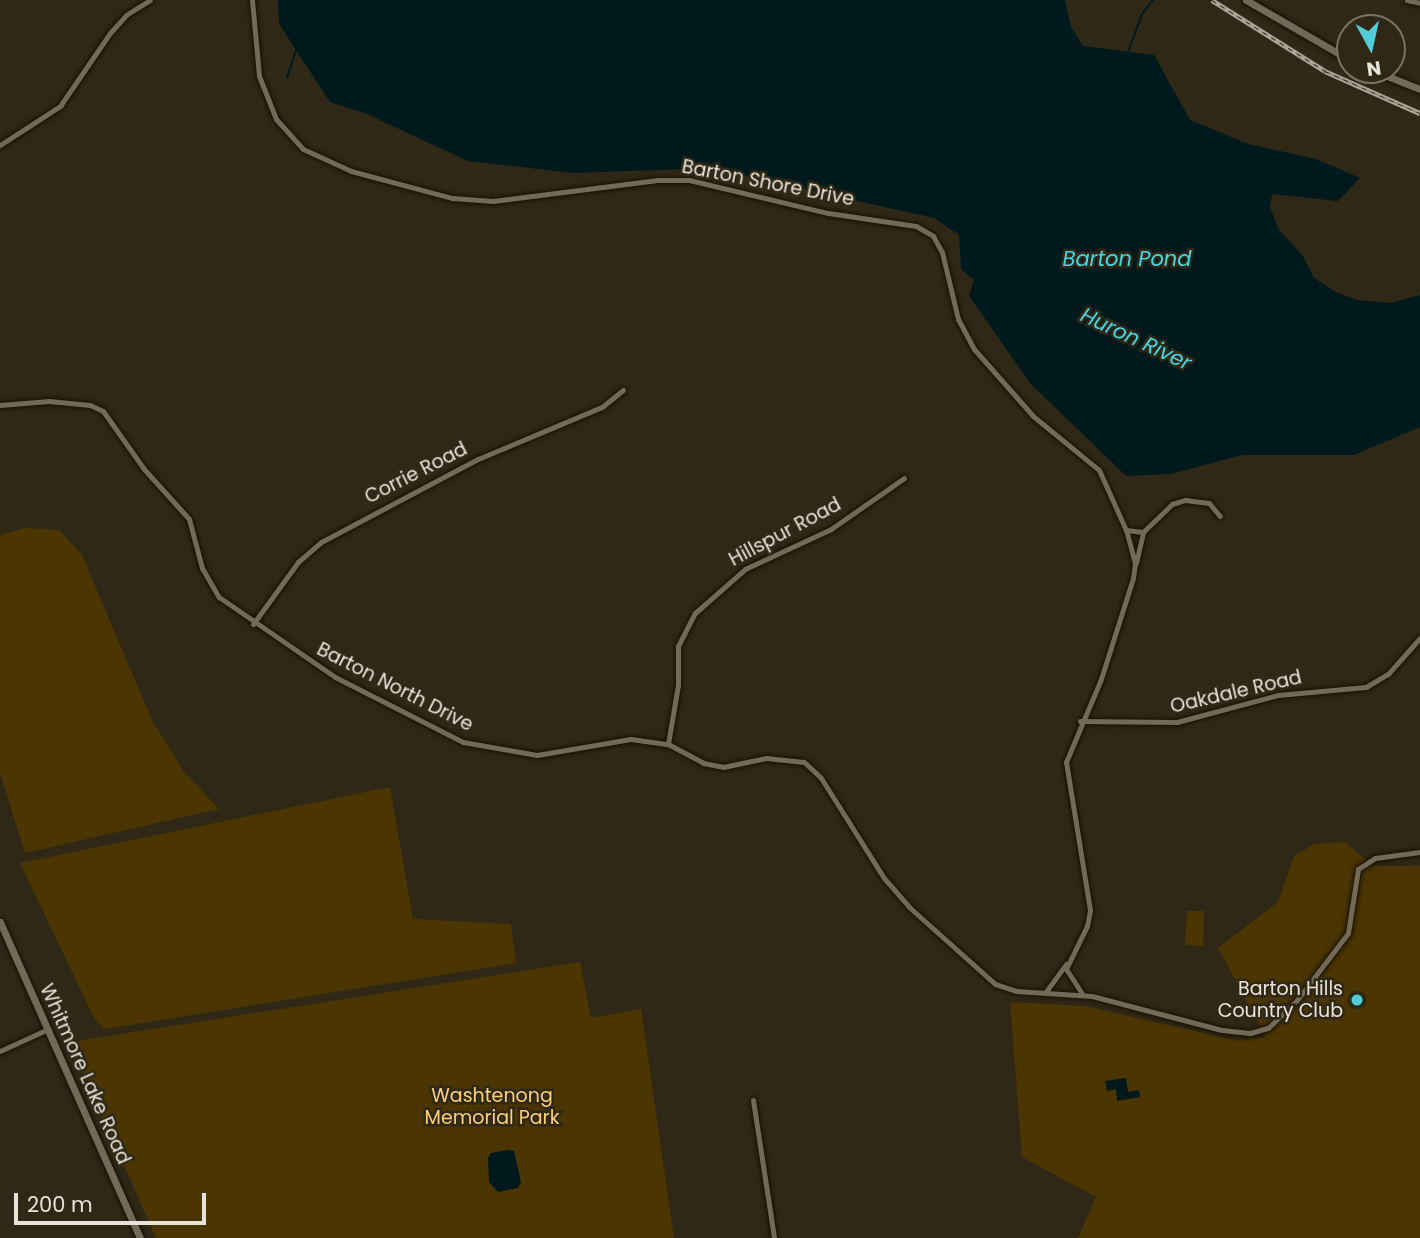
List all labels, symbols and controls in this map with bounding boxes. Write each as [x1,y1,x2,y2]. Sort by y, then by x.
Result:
north arrow [1336,14,1406,84]
text: N [1365,54,1383,83]
street label: Barton Shore Drive [680,155,856,211]
water label: Barton Pond [1063,246,1191,272]
water label: Huron River [1077,302,1195,376]
street label: Corrie Road [361,437,471,509]
street label: Hillspur Road [725,493,845,571]
street label: Barton North Drive [313,638,477,736]
street label: Oakdale Road [1168,666,1304,718]
place label: Barton Hills Country Club [1218,978,1343,1022]
street label: Whitmore Lake Road [35,980,135,1168]
marker: Barton Hills Country Club [1349,992,1365,1008]
park label: Washtenong Memorial Park [425,1085,559,1129]
scale bar [18,1178,210,1222]
text: 200 m [27,1190,93,1219]

